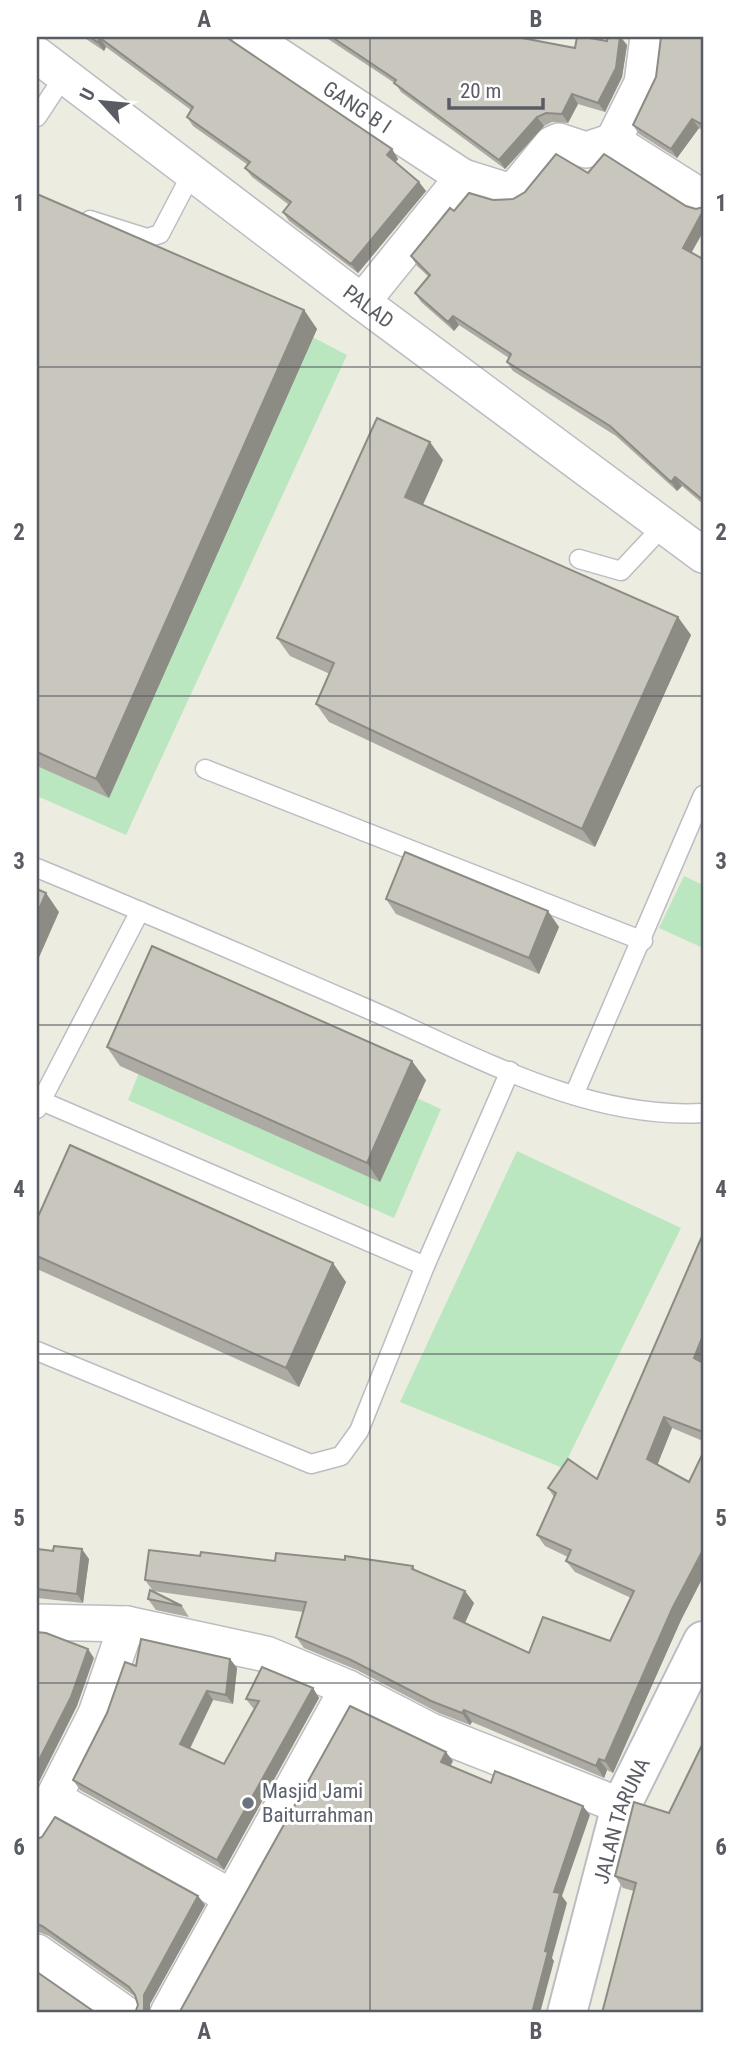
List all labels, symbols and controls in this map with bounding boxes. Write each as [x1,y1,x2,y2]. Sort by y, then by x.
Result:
text: A [197,6,211,33]
text: B [530,6,542,33]
north arrow [66,66,136,136]
scale bar [449,66,544,110]
street label: GANG B I [318,76,395,138]
text: 20 m [460,79,501,103]
text: U [75,84,100,105]
text: 1 [13,190,25,217]
text: 1 [715,190,727,217]
street label: PALAD [338,280,398,333]
text: 2 [13,519,25,546]
text: 2 [715,519,727,546]
text: 3 [13,848,25,875]
text: 3 [715,848,727,875]
text: 4 [13,1176,25,1203]
text: 4 [715,1176,727,1203]
text: 5 [13,1505,25,1532]
text: 5 [715,1505,727,1532]
street label: JALAN TARUNA [589,1754,655,1887]
place label: Masjid Jami Baiturrahman [262,1779,373,1827]
marker: Masjid Jami Baiturrahman [240,1795,256,1811]
text: 6 [13,1834,25,1861]
text: 6 [715,1834,727,1861]
text: A [197,2018,211,2045]
text: B [530,2018,542,2045]

